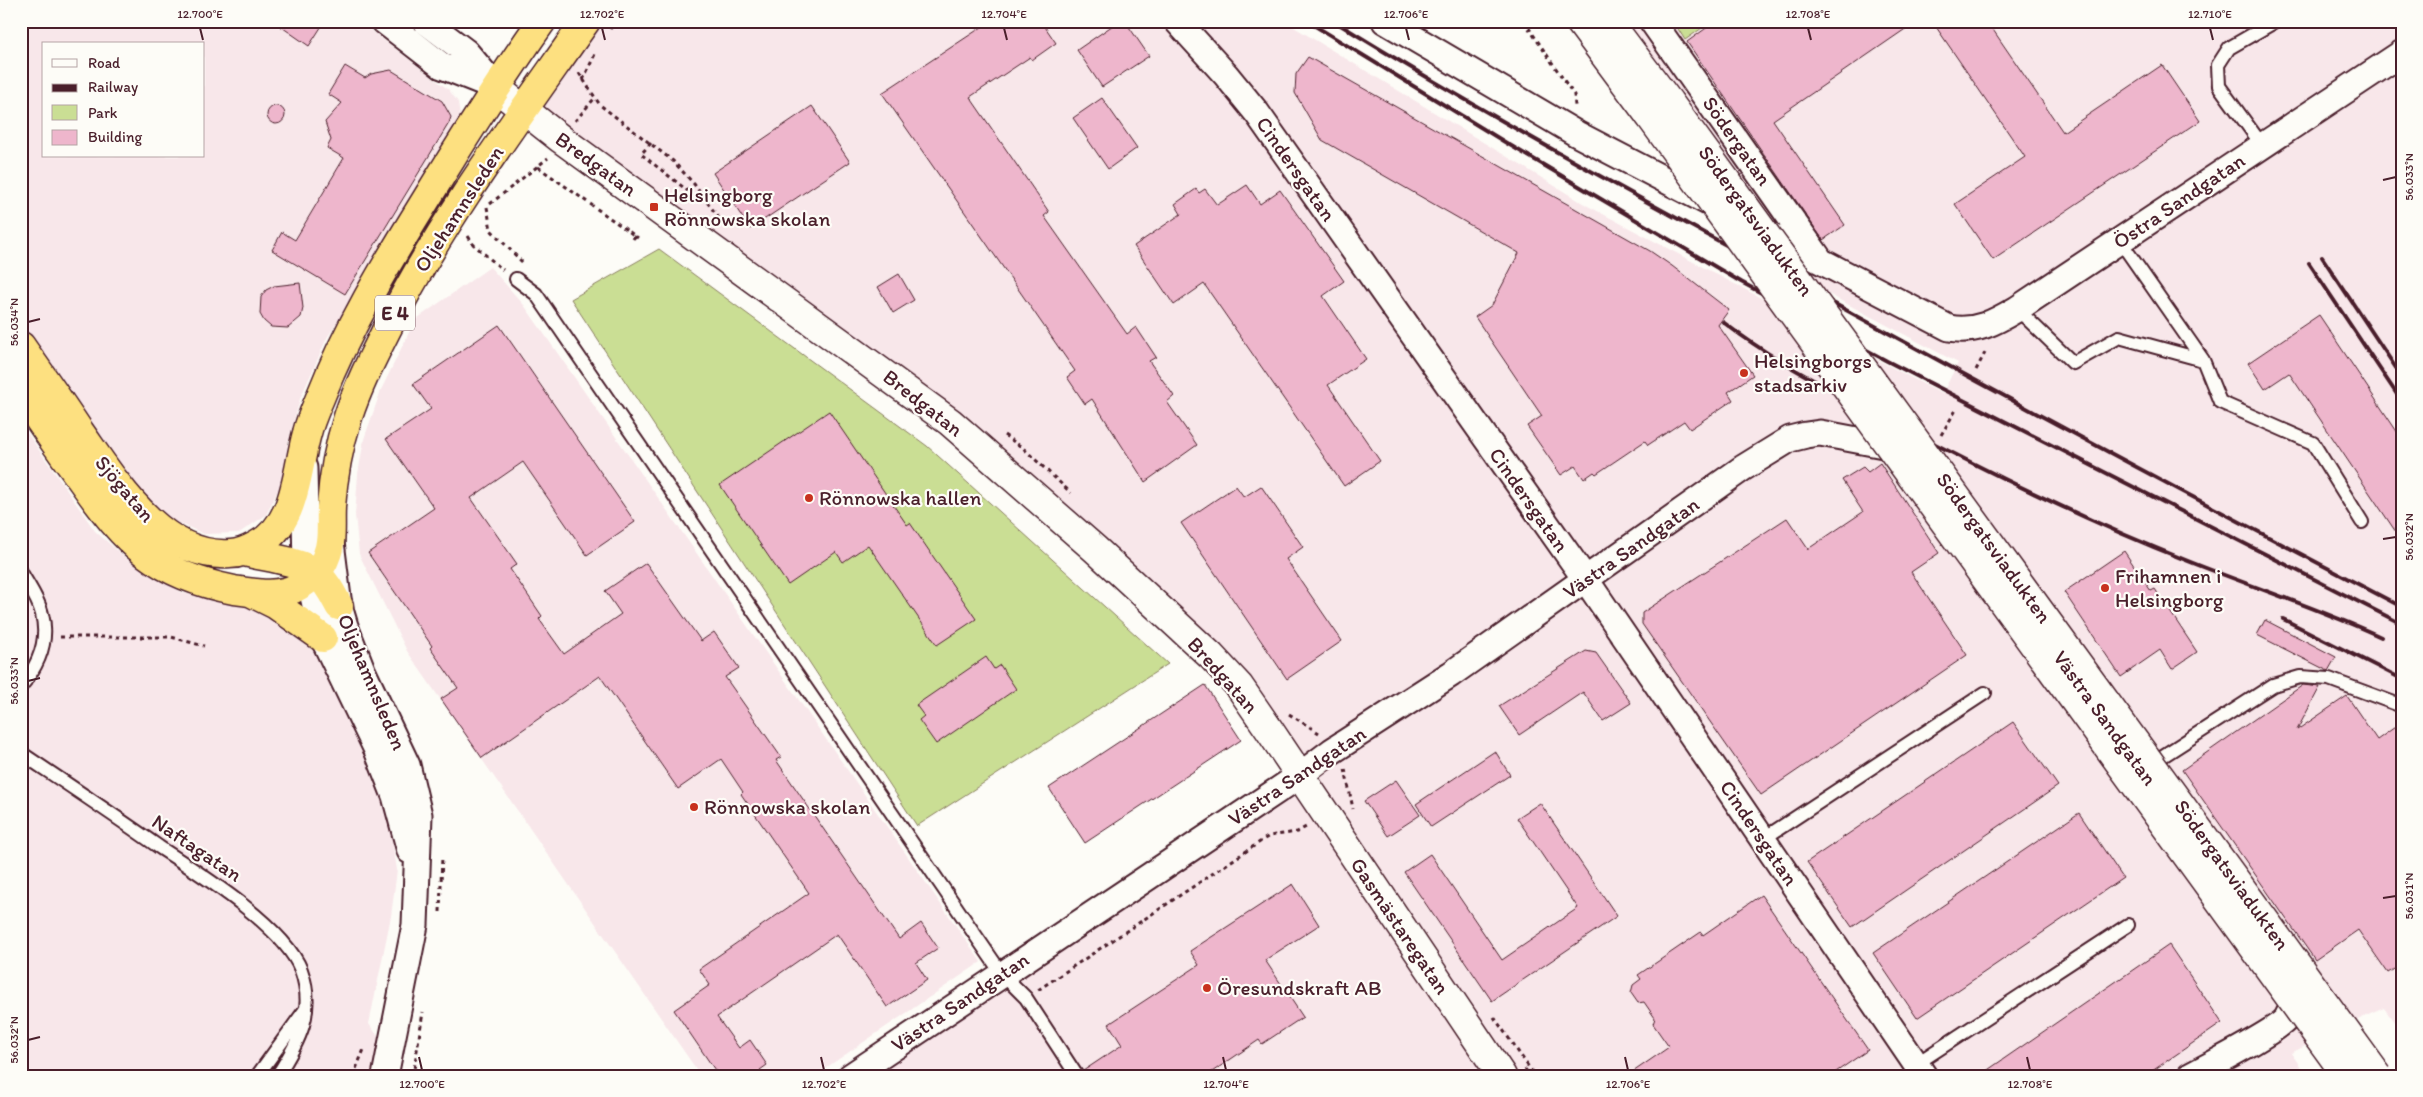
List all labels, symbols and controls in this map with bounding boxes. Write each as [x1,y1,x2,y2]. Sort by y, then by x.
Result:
text: 12.700°E [177,7,223,21]
text: 12.702°E [580,7,625,21]
text: 12.704°E [981,7,1027,21]
text: 12.706°E [1384,7,1429,21]
text: 12.708°E [1786,7,1831,21]
text: 12.710°E [2188,7,2232,21]
legend [42,42,205,158]
text: Road [88,54,121,72]
text: Railway [88,78,138,96]
street label: Södergatan [1698,91,1777,190]
text: Park [88,104,118,122]
street label: Cindersgatan [1251,112,1342,226]
street label: Bredgatan [551,126,642,201]
text: Building [88,128,142,146]
street label: Oljehamnsleden [409,141,509,277]
street label: Södergatsviadukten [1693,141,1819,301]
street label: Östra Sandgatan [2108,147,2249,254]
text: 56.033°N [2402,153,2416,201]
place label: Helsingborg Rönnowska skolan [664,182,830,231]
marker: Helsingborg Rönnowska skolan [648,201,660,213]
road number: E 4 [375,296,415,330]
text: 56.034°N [7,298,21,346]
place label: Helsingborgs stadsarkiv [1754,348,1872,397]
street label: Bredgatan [878,364,968,441]
marker: Helsingborgs stadsarkiv [1738,367,1750,379]
street label: Cindersgatan [1484,443,1575,557]
street label: Sjögatan [90,450,161,527]
street label: Södergatsviadukten [1931,468,2057,628]
place label: Rönnowska hallen [819,485,982,510]
street label: Västra Sandgatan [1558,491,1704,604]
marker: Rönnowska hallen [803,492,815,504]
text: 56.032°N [2402,513,2416,561]
place label: Frihamnen i Helsingborg [2115,563,2224,612]
marker: Frihamnen i Helsingborg [2099,582,2111,594]
street label: Oljehamnsleden [333,610,412,754]
street label: Bredgatan [1183,631,1264,718]
street label: Västra Sandgatan [2048,645,2163,790]
text: 56.033°N [7,657,21,705]
street label: Västra Sandgatan [1223,720,1370,831]
street label: Cindersgatan [1715,775,1804,890]
place label: Rönnowska skolan [704,794,870,819]
street label: Södergatsviadukten [2169,795,2295,955]
marker: Rönnowska skolan [688,801,700,813]
street label: Naftagatan [147,808,247,887]
street label: Gasmästaregatan [1345,853,1455,999]
text: 56.031°N [2402,873,2416,919]
street label: Västra Sandgatan [886,946,1033,1057]
place label: Öresundskraft AB [1217,975,1382,1000]
marker: Öresundskraft AB [1201,982,1213,994]
text: 56.032°N [7,1016,21,1064]
text: 12.700°E [399,1077,445,1091]
text: 12.702°E [802,1077,847,1091]
text: 12.704°E [1203,1077,1249,1091]
text: 12.706°E [1606,1077,1651,1091]
text: 12.708°E [2008,1077,2053,1091]

